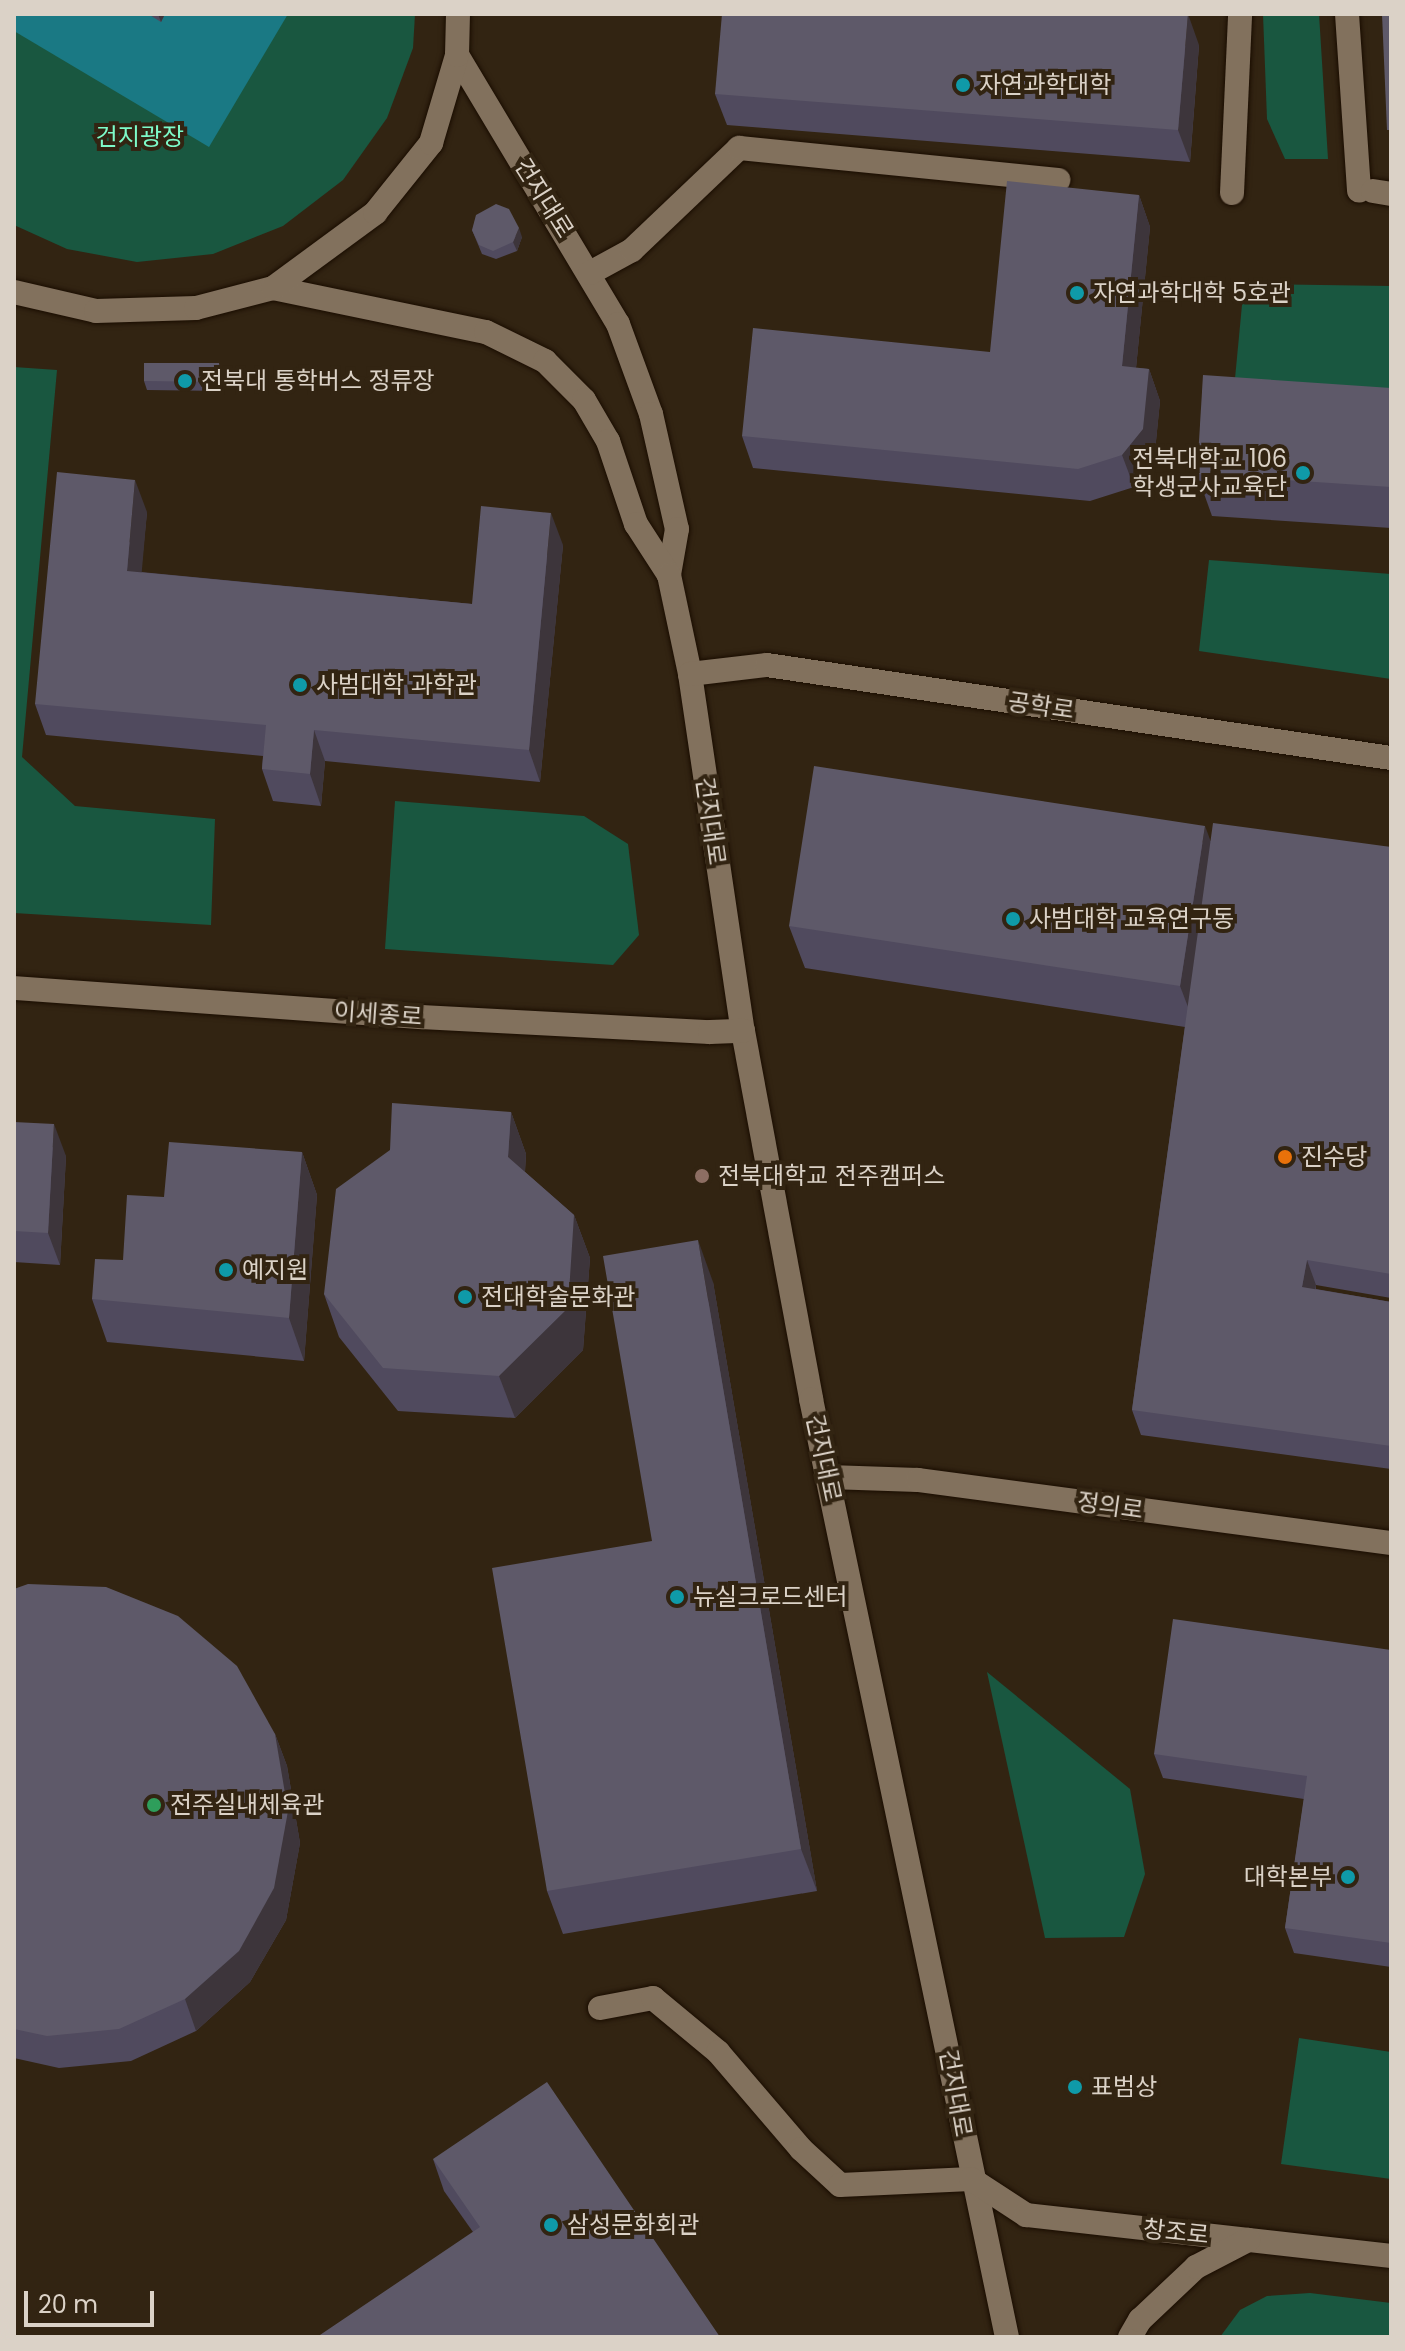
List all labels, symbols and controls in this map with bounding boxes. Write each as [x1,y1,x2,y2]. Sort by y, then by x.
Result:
place label: 자연과학대학 [979,71,1111,99]
marker: 자연과학대학 [954,76,972,94]
park label: 건지광장 [96,123,184,151]
street label: 건지대로 [508,153,580,243]
place label: 자연과학대학 5호관 [1093,279,1291,307]
marker: 자연과학대학 5호관 [1068,284,1086,302]
place label: 전북대 통학버스 정류장 [201,367,435,395]
marker: 전북대 통학버스 정류장 [176,372,194,390]
place label: 전북대학교 106 학생군사교육단 [1132,445,1287,501]
marker: 전북대학교 106 학생군사교육단 [1294,464,1312,482]
place label: 사범대학 과학관 [316,671,477,699]
marker: 사범대학 과학관 [291,676,309,694]
street label: 공학로 [1006,687,1076,725]
street label: 건지대로 [691,775,731,867]
place label: 사범대학 교육연구동 [1029,905,1234,933]
marker: 사범대학 교육연구동 [1004,910,1022,928]
street label: 이세종로 [333,997,423,1031]
place label: 진수당 [1301,1143,1367,1171]
marker: 진수당 [1276,1148,1294,1166]
place label: 전북대학교 전주캠퍼스 [718,1162,945,1190]
marker: 전북대학교 전주캠퍼스 [693,1167,711,1185]
place label: 예지원 [242,1256,308,1284]
marker: 예지원 [217,1261,235,1279]
place label: 전대학술문화관 [481,1283,636,1311]
marker: 전대학술문화관 [456,1288,474,1306]
street label: 건지대로 [801,1412,847,1504]
street label: 정의로 [1075,1487,1145,1525]
place label: 뉴실크로드센터 [693,1583,848,1611]
marker: 뉴실크로드센터 [668,1588,686,1606]
place label: 전주실내체육관 [170,1791,325,1819]
marker: 전주실내체육관 [145,1796,163,1814]
place label: 대학본부 [1244,1863,1332,1891]
marker: 대학본부 [1339,1868,1357,1886]
street label: 건지대로 [934,2047,978,2139]
place label: 표범상 [1091,2073,1157,2101]
marker: 표범상 [1066,2078,1084,2096]
place label: 삼성문화회관 [567,2211,699,2239]
street label: 창조로 [1142,2214,1210,2250]
marker: 삼성문화회관 [542,2216,560,2234]
scale bar [28,2275,158,2325]
text: 20 m [38,2288,98,2321]

